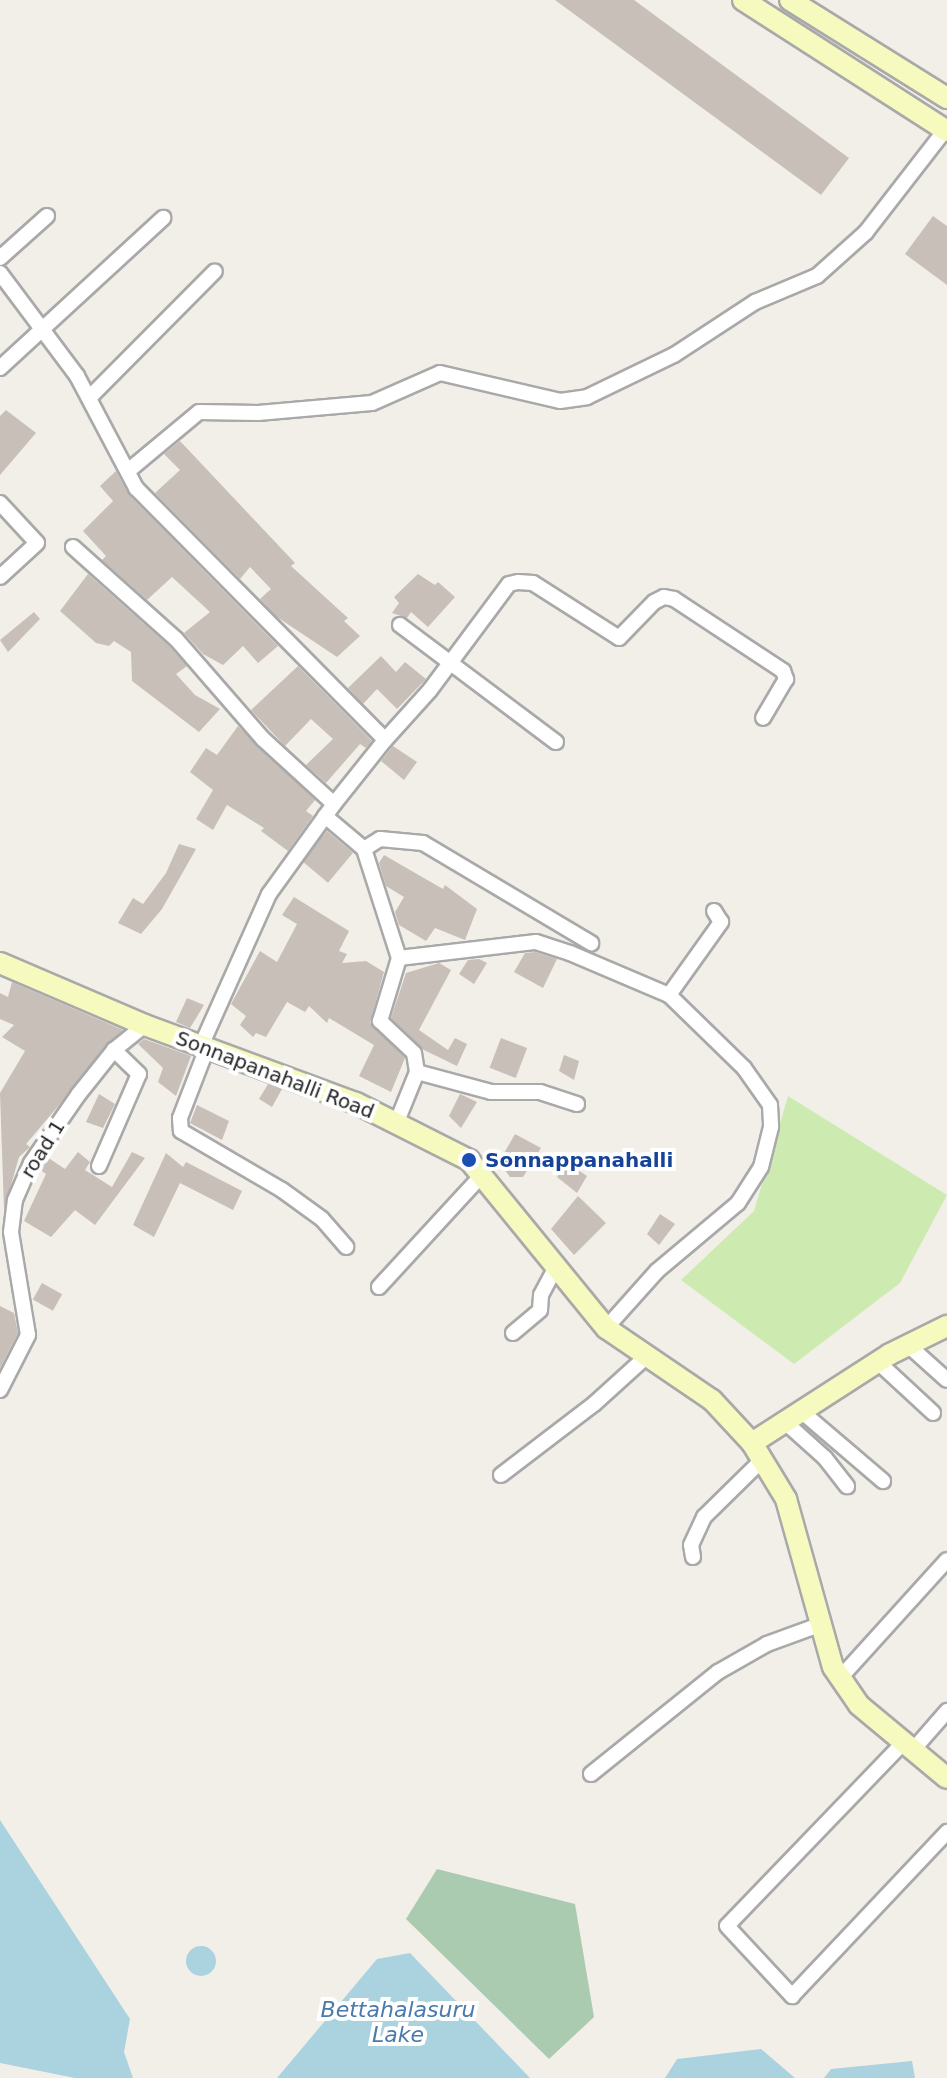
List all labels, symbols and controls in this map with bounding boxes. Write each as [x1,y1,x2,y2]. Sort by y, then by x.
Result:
street label: Sonnapanahalli Road [172,1026,378,1124]
street label: road 1 [16,1115,70,1183]
place label: Sonnappanahalli [485,1148,673,1172]
marker: Sonnappanahalli [460,1151,478,1169]
water label: Bettahalasuru Lake [321,1996,475,2048]

